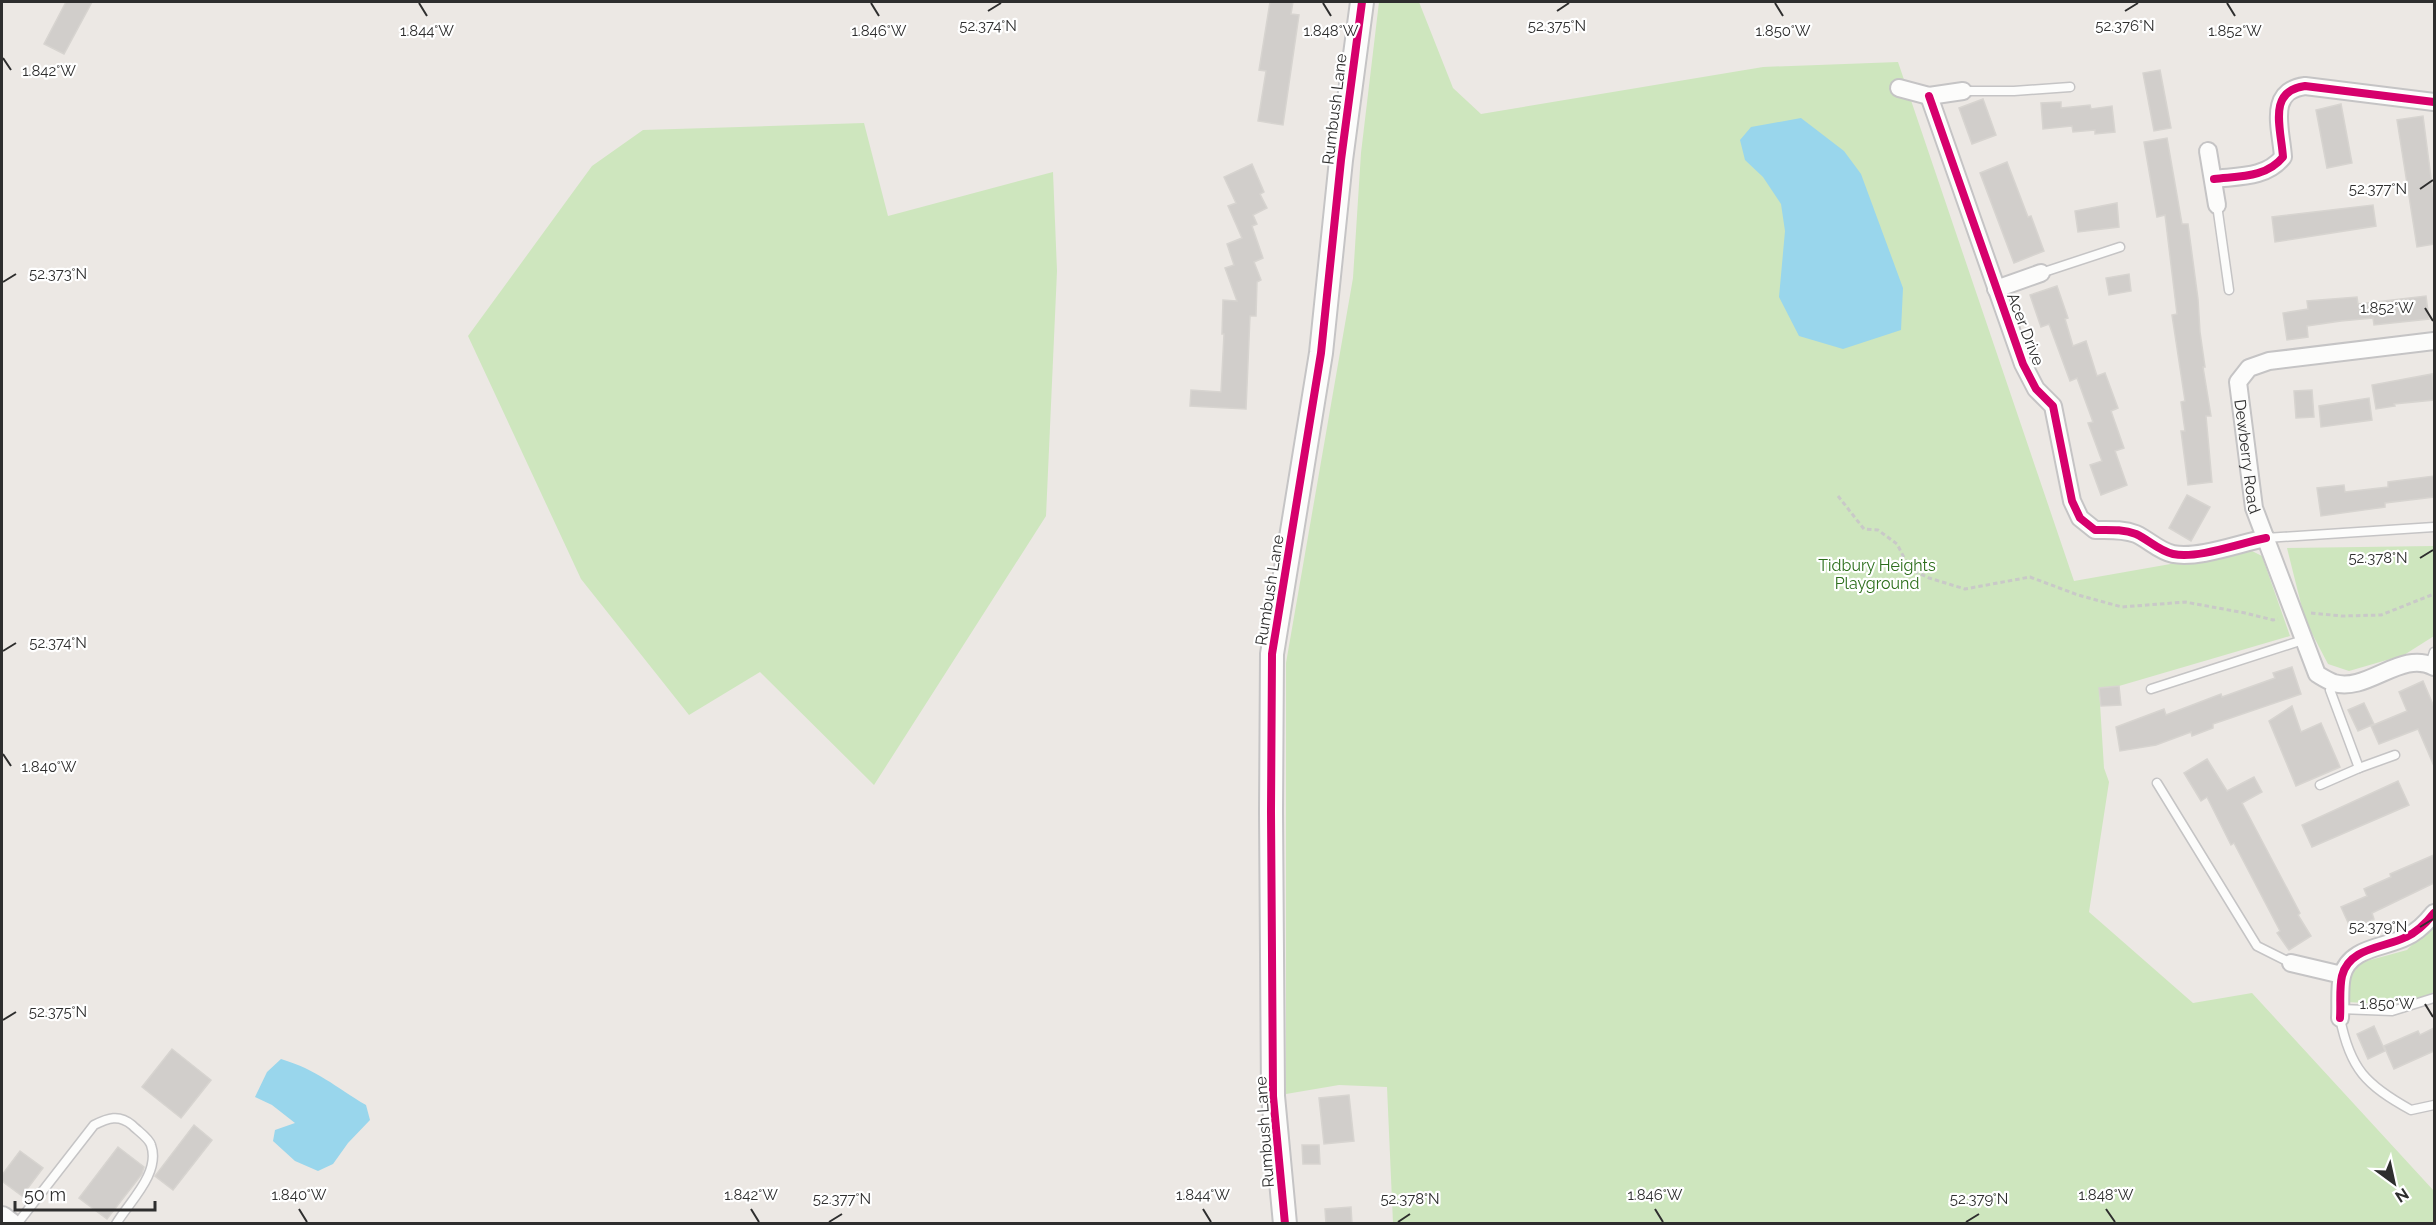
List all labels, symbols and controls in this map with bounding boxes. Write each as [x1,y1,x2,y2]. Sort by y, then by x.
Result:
text: 52.374°N [959,17,1017,35]
text: 52.375°N [1528,17,1586,35]
text: 52.376°N [2095,17,2155,35]
text: 1.844°W [400,22,454,40]
text: 1.846°W [851,22,907,40]
text: 1.848°W [1304,22,1359,40]
text: 1.850°W [1756,22,1811,40]
text: 1.852°W [2208,22,2262,40]
street label: Rumbush Lane [1318,52,1351,166]
text: 1.842°W [22,62,76,80]
text: 52.377°N [2349,180,2407,198]
text: 52.373°N [29,265,87,283]
street label: Acer Drive [2003,290,2048,368]
text: 1.852°W [2360,299,2414,317]
street label: Dewberry Road [2230,398,2264,516]
street label: Rumbush Lane [1251,533,1288,647]
text: 52.378°N [2348,549,2408,567]
park label: Tidbury Heights Playground [1818,556,1936,593]
text: 52.374°N [29,634,87,652]
text: 1.840°W [22,758,77,776]
text: 52.379°N [2349,918,2407,936]
text: 1.850°W [2360,995,2415,1013]
text: 52.375°N [29,1003,87,1021]
street label: Rumbush Lane [1251,1076,1278,1188]
north arrow [2364,1153,2424,1213]
scale bar [15,1174,154,1212]
text: 50 m [24,1184,66,1205]
text: N [2392,1184,2412,1206]
text: 1.840°W [272,1186,327,1204]
text: 1.842°W [724,1186,778,1204]
text: 1.844°W [1176,1186,1230,1204]
text: 1.846°W [1627,1186,1683,1204]
text: 1.848°W [2079,1186,2134,1204]
text: 52.377°N [813,1190,871,1208]
text: 52.378°N [1380,1190,1440,1208]
text: 52.379°N [1950,1190,2008,1208]

